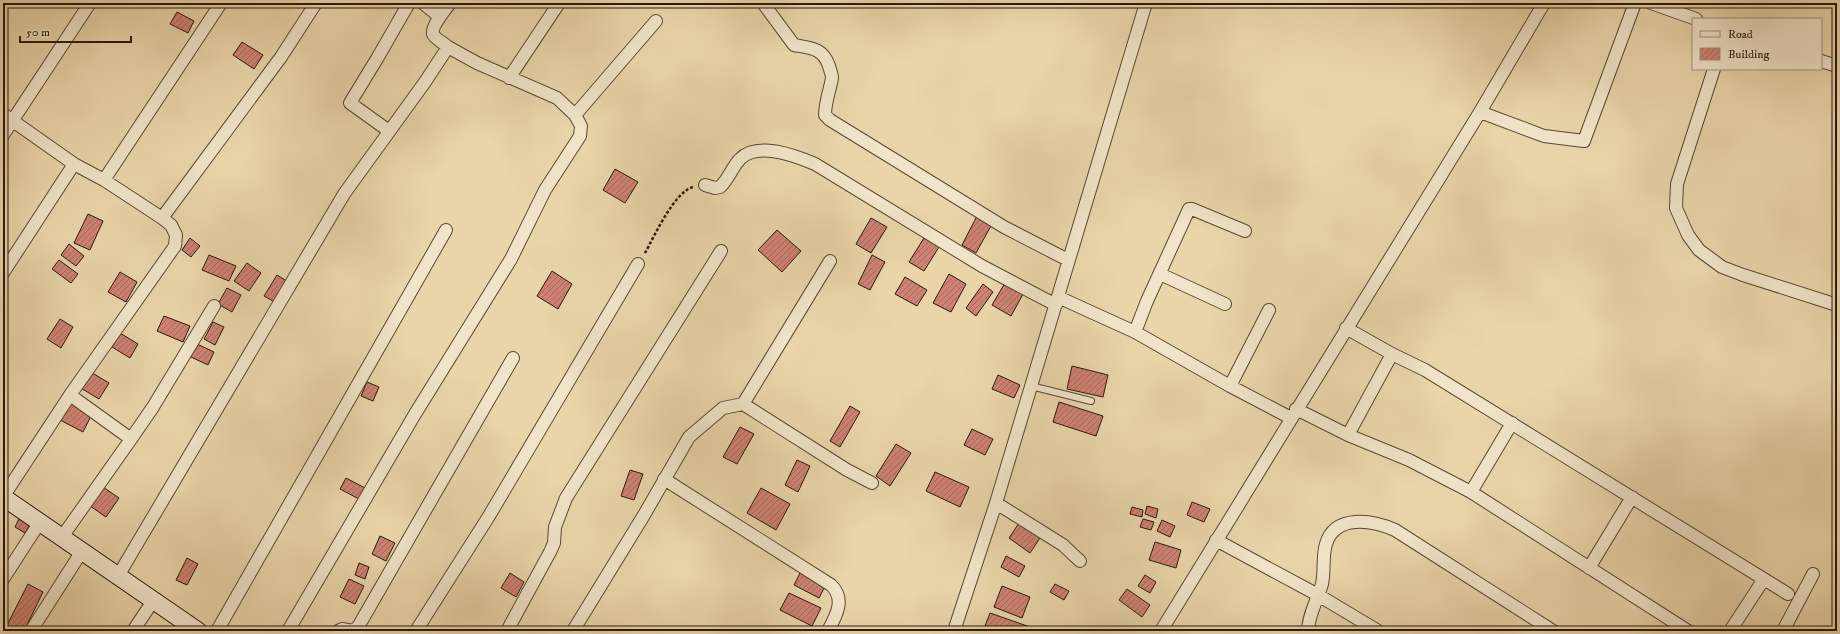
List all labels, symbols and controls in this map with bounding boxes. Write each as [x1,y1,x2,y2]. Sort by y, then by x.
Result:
scale bar [20,18,131,44]
legend [1692,18,1822,70]
text: 50 m [26,25,50,40]
text: Road [1728,27,1753,42]
text: Building [1728,47,1769,62]

